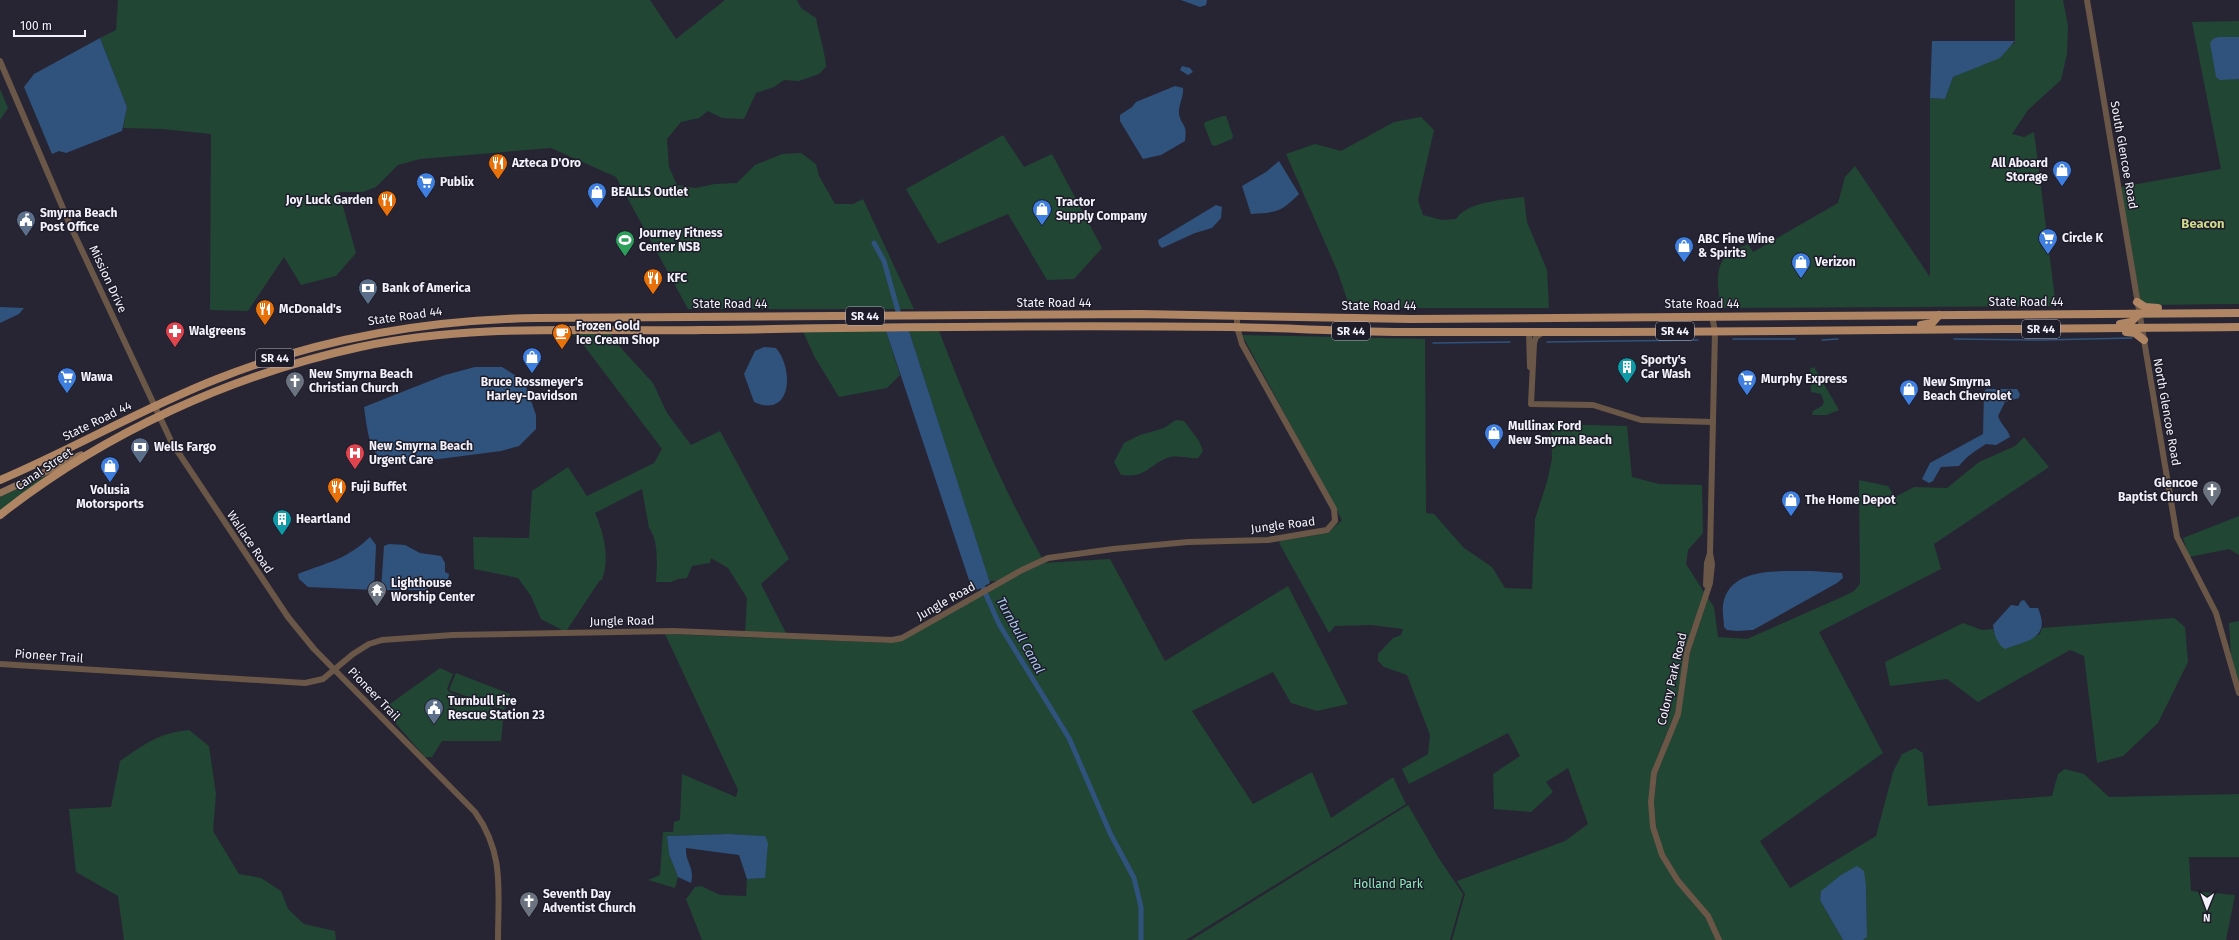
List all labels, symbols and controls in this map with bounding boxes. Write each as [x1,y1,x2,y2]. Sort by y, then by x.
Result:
scale bar [14,12,85,38]
text: 100 m [20,19,52,33]
street label: South Glencoe Road [2108,100,2140,210]
restaurant icon: Azteca D'Oro [487,152,509,180]
place label: Azteca D'Oro [511,156,581,170]
place label: All Aboard Storage [1991,156,2048,184]
shop icon: All Aboard Storage [2051,159,2073,187]
supermarket icon: Publix [415,171,437,199]
place label: Publix [440,175,475,189]
shop icon: BEALLS Outlet [586,181,608,209]
place label: BEALLS Outlet [611,185,688,199]
restaurant icon: Joy Luck Garden [376,189,398,217]
place label: Joy Luck Garden [285,193,373,207]
place label: Tractor Supply Company [1056,195,1148,223]
shop icon: Tractor Supply Company [1031,198,1053,226]
place label: Smyrna Beach Post Office [40,206,118,234]
public building icon: Smyrna Beach Post Office [15,209,37,237]
district label: Beacon [2181,216,2225,231]
place label: Journey Fitness Center NSB [638,226,723,254]
supermarket icon: Circle K [2037,227,2059,255]
sports icon: Journey Fitness Center NSB [614,229,636,257]
place label: Circle K [2062,231,2103,245]
place label: ABC Fine Wine & Spirits [1697,232,1775,260]
shop icon: ABC Fine Wine & Spirits [1673,235,1695,263]
street label: Mission Drive [86,243,130,315]
shop icon: Verizon [1790,251,1812,279]
place label: Verizon [1814,255,1856,269]
restaurant icon: KFC [642,267,664,295]
place label: KFC [667,271,687,285]
bank icon: Bank of America [357,277,379,305]
place label: Bank of America [382,281,471,295]
street label: State Road 44 [1989,295,2064,309]
street label: State Road 44 [1017,296,1092,310]
street label: State Road 44 [693,297,768,311]
street label: State Road 44 [1665,297,1740,311]
restaurant icon: McDonald's [254,298,276,326]
street label: State Road 44 [1342,299,1417,313]
place label: McDonald's [279,302,342,316]
street label: State Road 44 [367,304,444,328]
road number: SR 44 [846,307,884,325]
place label: Frozen Gold Ice Cream Shop [576,319,660,347]
pharmacy icon: Walgreens [164,320,186,348]
road number: SR 44 [2022,320,2060,338]
cafe icon: Frozen Gold Ice Cream Shop [551,322,573,350]
road number: SR 44 [1332,322,1370,340]
road number: SR 44 [1656,322,1694,340]
place label: Walgreens [189,324,246,338]
shop icon: Bruce Rossmeyer's Harley-Davidson [521,346,543,374]
road number: SR 44 [256,349,294,367]
place label: Sporty's Car Wash [1641,353,1691,381]
building icon: Sporty's Car Wash [1616,356,1638,384]
street label: North Glencoe Road [2151,357,2183,467]
supermarket icon: Wawa [56,366,78,394]
place label: New Smyrna Beach Christian Church [309,367,413,395]
supermarket icon: Murphy Express [1736,368,1758,396]
place label: Wawa [81,370,113,384]
church icon: New Smyrna Beach Christian Church [284,370,306,398]
place label: Murphy Express [1761,372,1848,386]
place label: Bruce Rossmeyer's Harley-Davidson [481,375,584,403]
place label: New Smyrna Beach Chevrolet [1923,375,2012,403]
shop icon: New Smyrna Beach Chevrolet [1898,378,1920,406]
street label: State Road 44 [60,398,134,444]
place label: Mullinax Ford New Smyrna Beach [1508,419,1612,447]
shop icon: Mullinax Ford New Smyrna Beach [1483,422,1505,450]
bank icon: Wells Fargo [129,436,151,464]
place label: New Smyrna Beach Urgent Care [369,439,473,467]
place label: Wells Fargo [154,440,216,454]
hospital icon: New Smyrna Beach Urgent Care [344,442,366,470]
street label: Canal Street [13,444,76,493]
shop icon: Volusia Motorsports [99,455,121,483]
restaurant icon: Fuji Buffet [326,476,348,504]
place label: Glencoe Baptist Church [2118,476,2198,504]
church icon: Glencoe Baptist Church [2201,479,2223,507]
place label: Fuji Buffet [351,480,407,494]
place label: Volusia Motorsports [76,483,144,511]
shop icon: The Home Depot [1780,489,1802,517]
place label: The Home Depot [1805,493,1896,507]
street label: Wallace Road [224,508,276,576]
building icon: Heartland [271,508,293,536]
place label: Heartland [296,512,351,526]
street label: Jungle Road [1250,514,1316,536]
place label: Lighthouse Worship Center [391,576,475,604]
temple icon: Lighthouse Worship Center [366,579,388,607]
street label: Jungle Road [914,579,978,623]
water label: Turnbull Canal [993,594,1048,676]
street label: Jungle Road [589,613,655,629]
street label: Colony Park Road [1655,631,1689,727]
street label: Pioneer Trail [14,647,84,665]
street label: Pioneer Trail [345,664,403,724]
place label: Turnbull Fire Rescue Station 23 [448,694,545,722]
public building icon: Turnbull Fire Rescue Station 23 [423,697,445,725]
park label: Holland Park [1353,877,1424,891]
place label: Seventh Day Adventist Church [542,887,636,915]
north arrow [2187,888,2227,928]
church icon: Seventh Day Adventist Church [518,890,540,918]
text: N [2203,911,2211,924]

